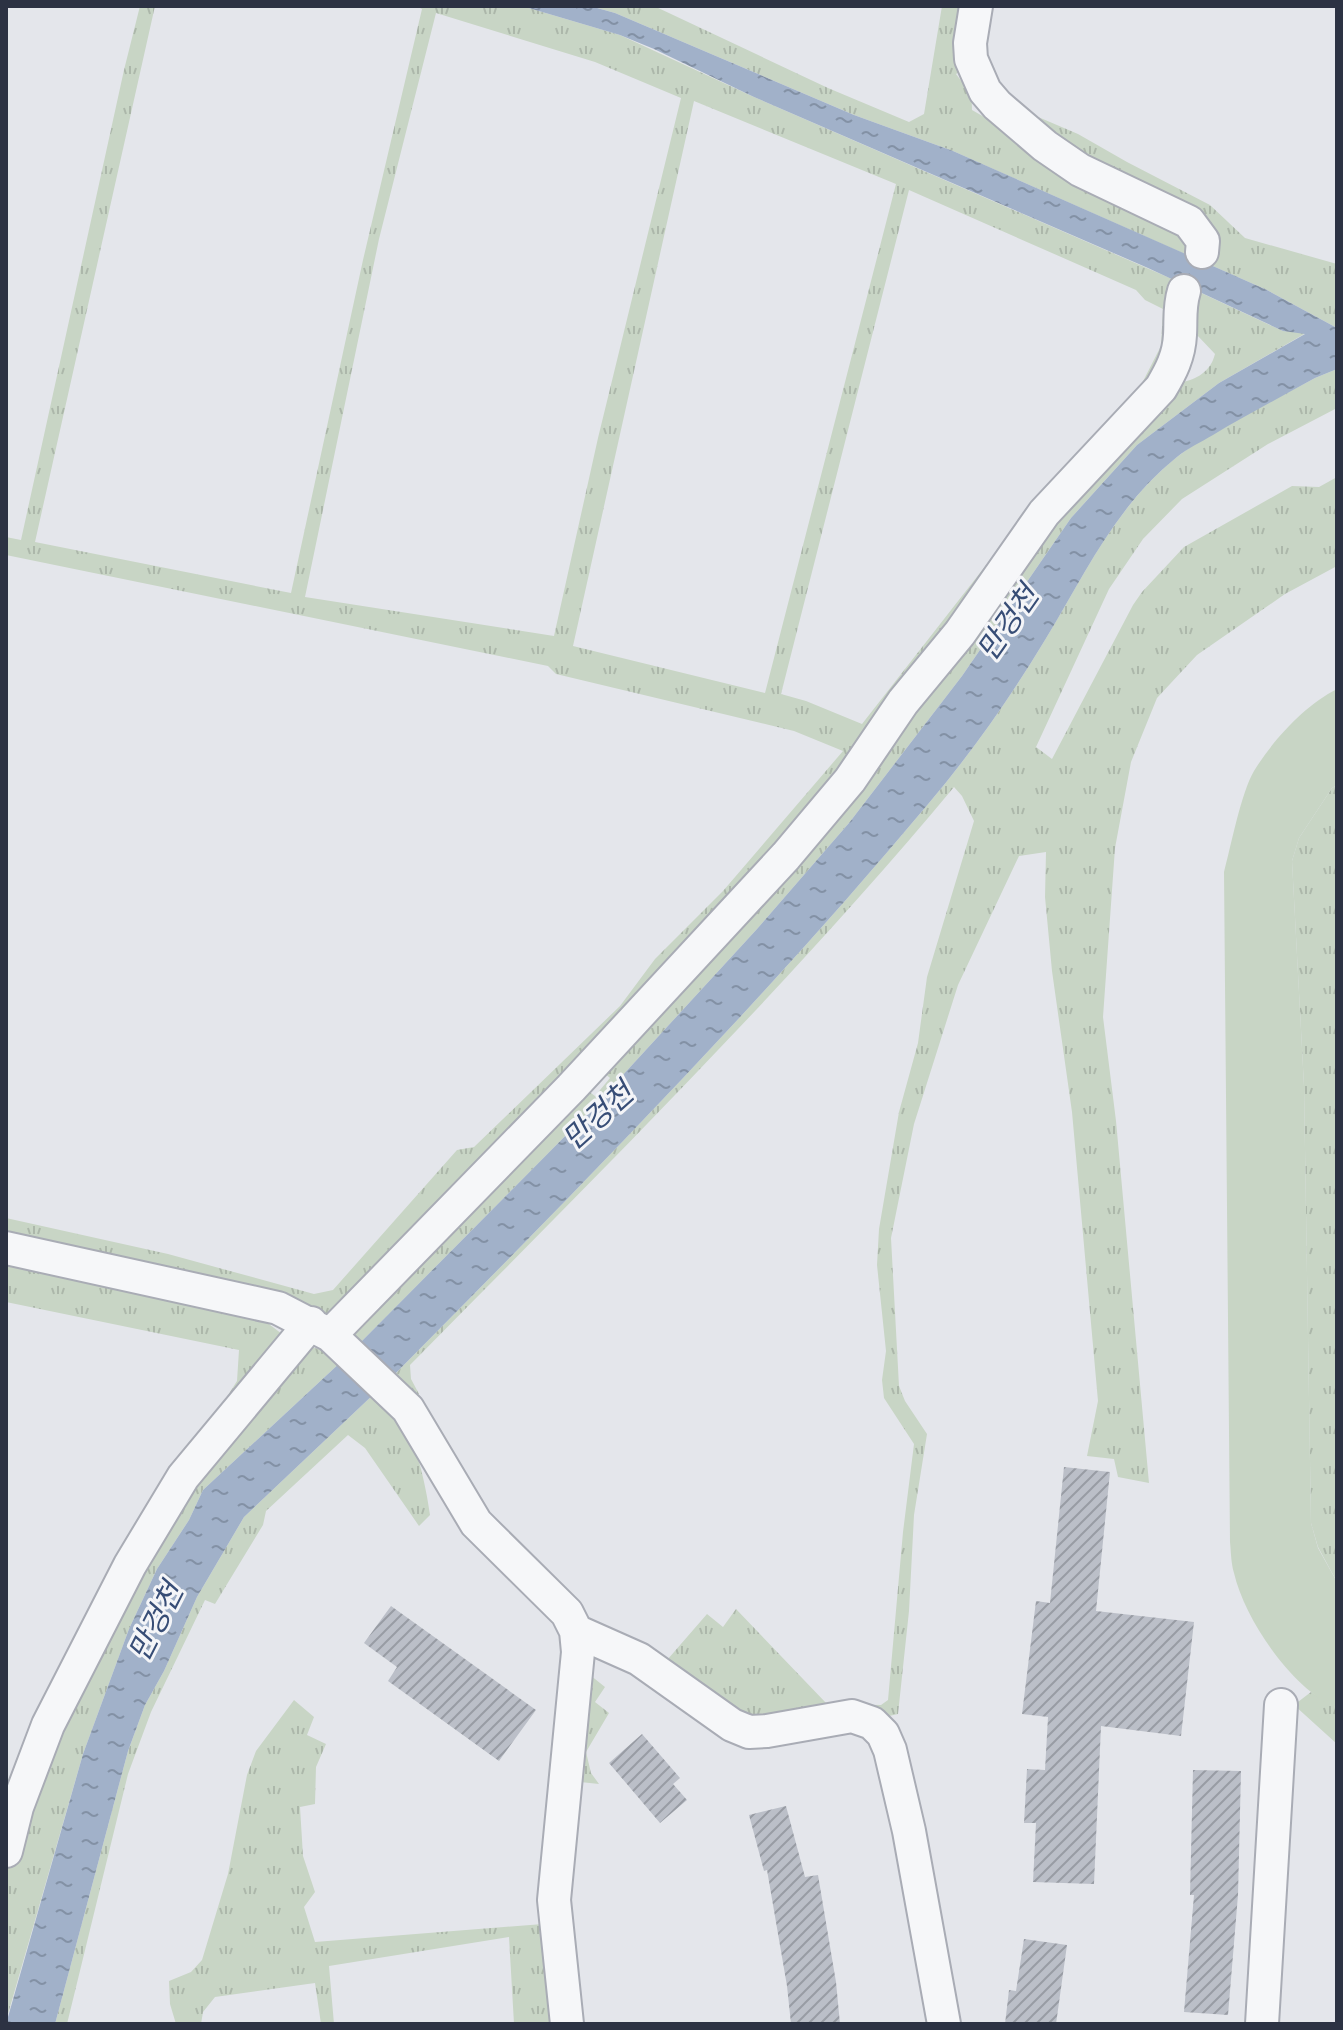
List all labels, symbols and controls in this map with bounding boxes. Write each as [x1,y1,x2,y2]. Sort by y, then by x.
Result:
water label: 만겅천 [969,575,1048,667]
water label: 만겅천 [555,1072,643,1156]
water label: 만겅천 [120,1573,191,1667]

